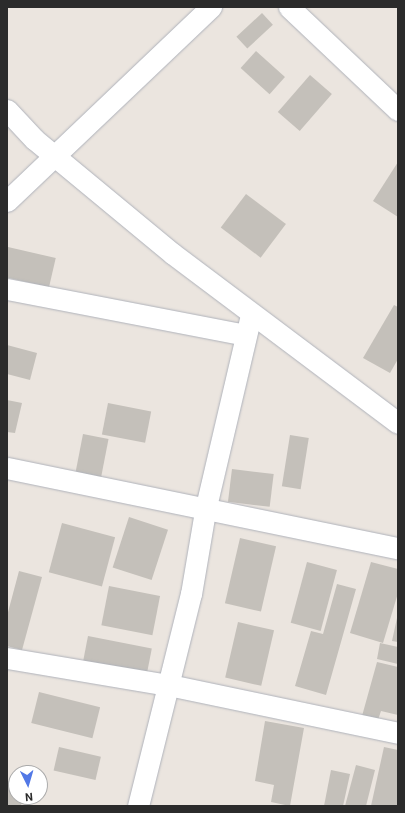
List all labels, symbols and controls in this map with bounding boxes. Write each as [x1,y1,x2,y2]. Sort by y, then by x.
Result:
north arrow [8,765,48,805]
text: N [25,790,33,803]

